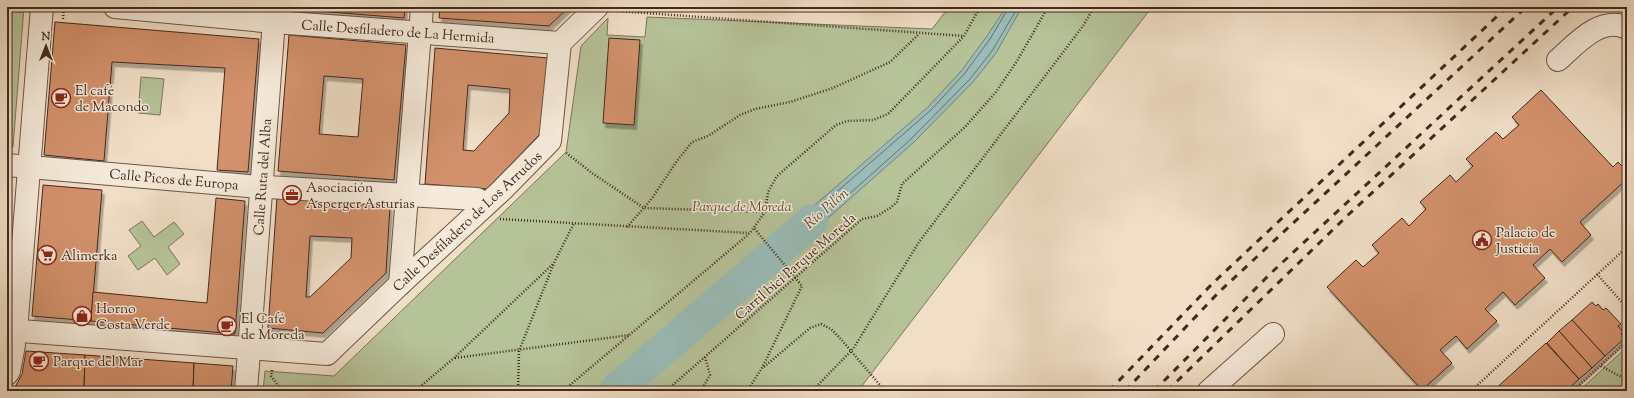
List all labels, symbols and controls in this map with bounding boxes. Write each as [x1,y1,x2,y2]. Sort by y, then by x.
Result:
street label: Calle Desfiladero de La Hermida [301,16,496,50]
north arrow [26,26,66,66]
text: N [41,29,51,45]
place label: El café de Macondo [75,82,149,118]
cafe icon: El café de Macondo [50,87,72,109]
street label: Calle Ruta del Alba [250,117,278,236]
street label: Calle Desfiladero de Los Arrudos [389,148,548,297]
street label: Calle Picos de Europa [108,165,240,197]
place label: Asociación Asperger Asturias [306,179,415,215]
office icon: Asociación Asperger Asturias [281,184,303,206]
water label: Río Pilón [800,184,854,235]
park label: Parque de Moreda [692,198,792,218]
street label: Carril bici Parque Moreda [731,209,862,326]
place label: Palacio de Justicia [1495,224,1556,260]
public building icon: Palacio de Justicia [1471,229,1493,251]
supermarket icon: Alimerka [36,244,58,266]
place label: Alimerka [61,247,118,267]
place label: Horno Costa Verde [96,300,170,336]
shop icon: Horno Costa Verde [71,305,93,327]
place label: El Café de Moreda [241,310,305,346]
cafe icon: El Café de Moreda [216,315,238,337]
cafe icon: Parque del Mar [28,350,50,372]
place label: Parque del Mar [53,353,144,373]

